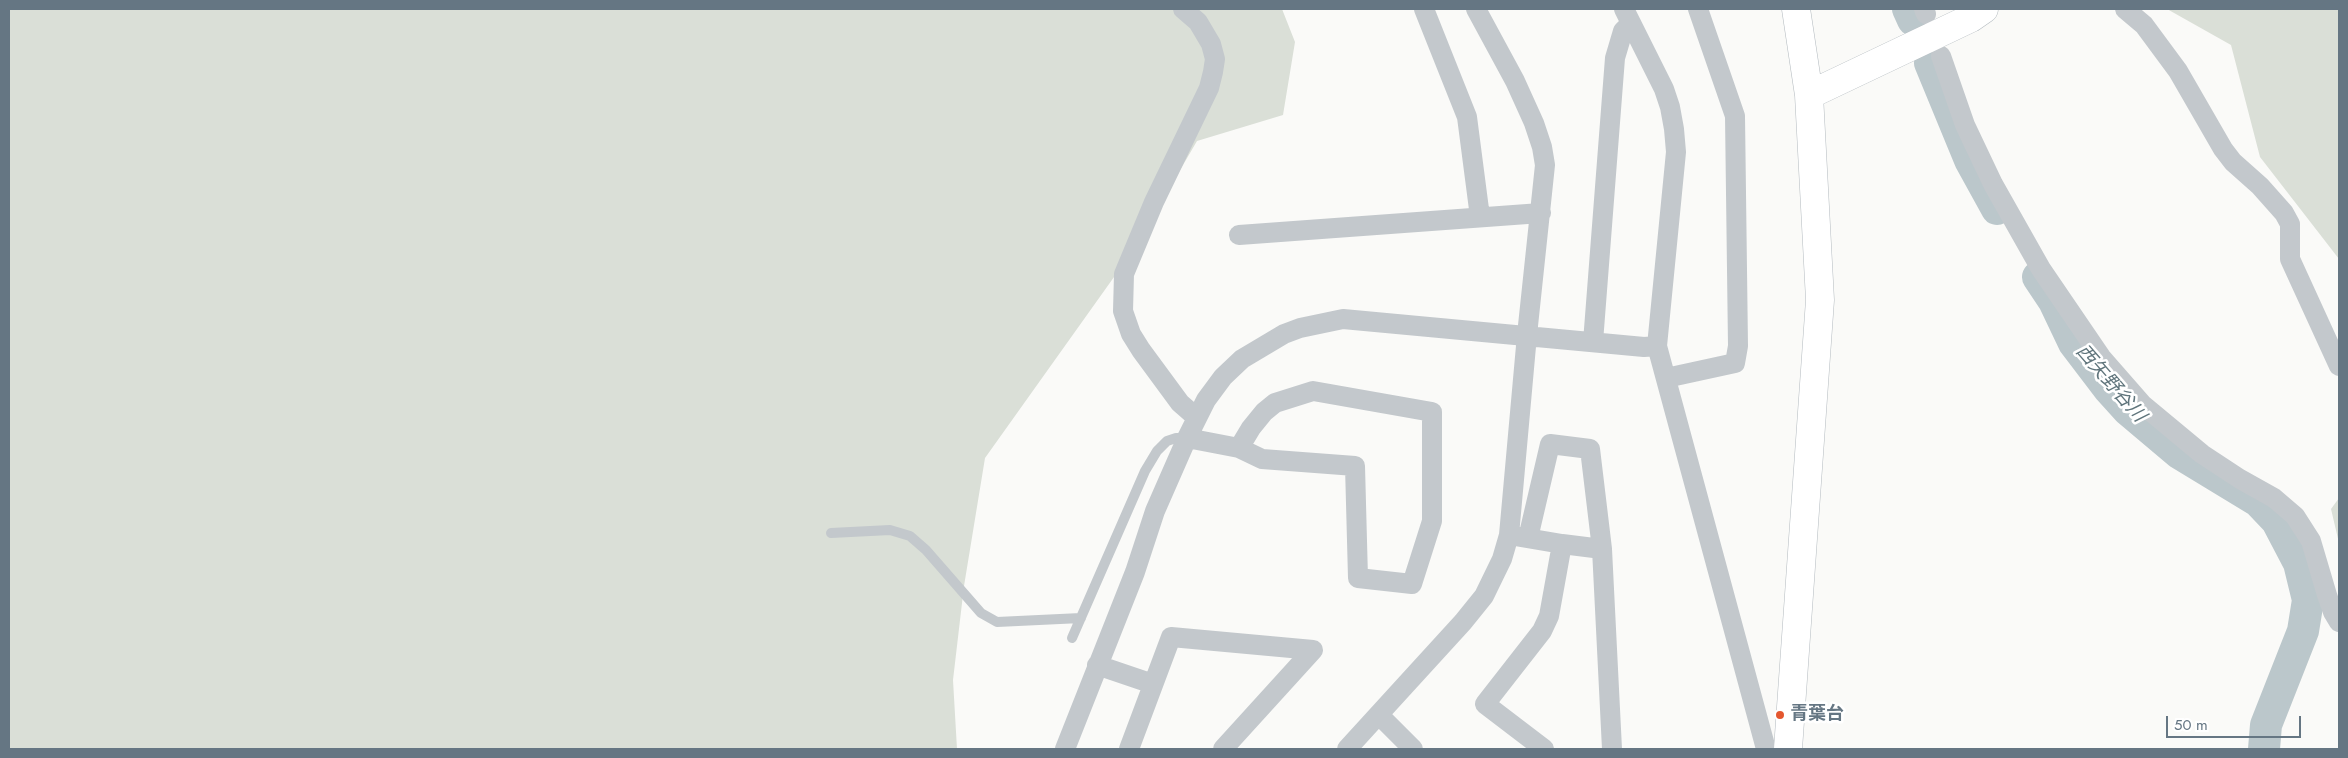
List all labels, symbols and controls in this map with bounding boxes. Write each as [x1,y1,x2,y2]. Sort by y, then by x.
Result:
water label: 西矢野谷川 [2070,341,2150,427]
place label: 青葉台 [1790,704,1844,726]
scale bar [2168,706,2303,738]
marker: 青葉台 [1774,709,1786,721]
text: 50 m [2174,714,2208,736]

